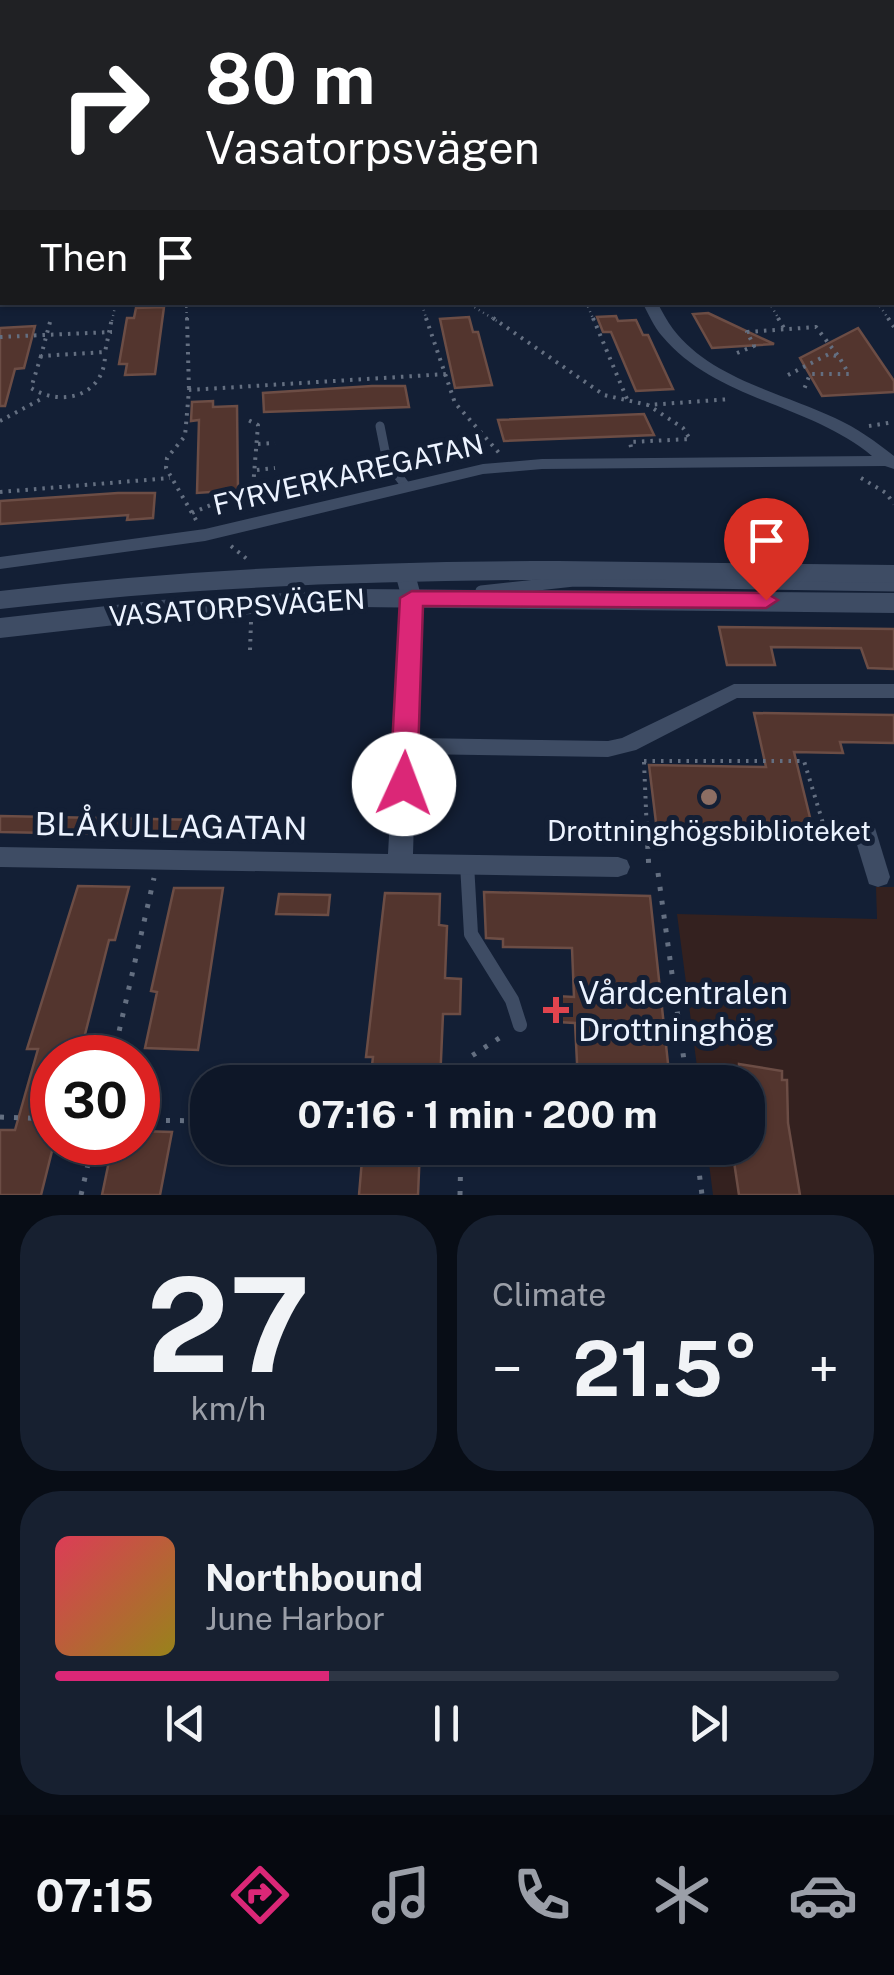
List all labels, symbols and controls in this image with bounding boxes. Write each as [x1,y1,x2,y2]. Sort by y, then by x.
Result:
text: 80 m [205,37,375,120]
icon: right [40,40,170,170]
text: Vasatorpsvägen [205,121,540,174]
icon: arrive [148,230,203,285]
text: Then [40,235,128,280]
street label: FYRVERKAREGATAN [210,427,486,521]
pin [724,498,809,601]
icon: arrive [739,513,794,568]
street label: VASATORPSVÄGEN [108,582,366,632]
position arrow [352,732,456,836]
marker: Drottninghögsbiblioteket [698,786,720,808]
street label: BLÅKULLAGATAN [34,803,308,847]
place label: Drottninghögsbiblioteket [547,814,871,847]
place label: Vårdcentralen Drottninghög [578,974,788,1048]
marker: Vårdcentralen Drottninghög [543,997,569,1023]
speed limit sign: 30 [30,1035,160,1165]
text: 07:16 · 1 min · 200 m [297,1092,658,1137]
text: 27 [147,1249,310,1401]
text: Climate [492,1276,606,1313]
text: 21.5° [572,1325,759,1413]
text: − [492,1337,523,1401]
text: + [809,1337,839,1401]
text: km/h [191,1390,266,1427]
text: Northbound [205,1555,423,1600]
text: June Harbor [205,1600,385,1637]
icon: previous [158,1696,213,1751]
icon: pause [419,1696,474,1751]
icon: next [681,1696,736,1751]
icon: directions [225,1860,295,1930]
icon: music [366,1860,436,1930]
icon: phone [507,1860,577,1930]
icon: climate [647,1860,717,1930]
icon: car [788,1860,858,1930]
text: 07:15 [35,1869,154,1922]

